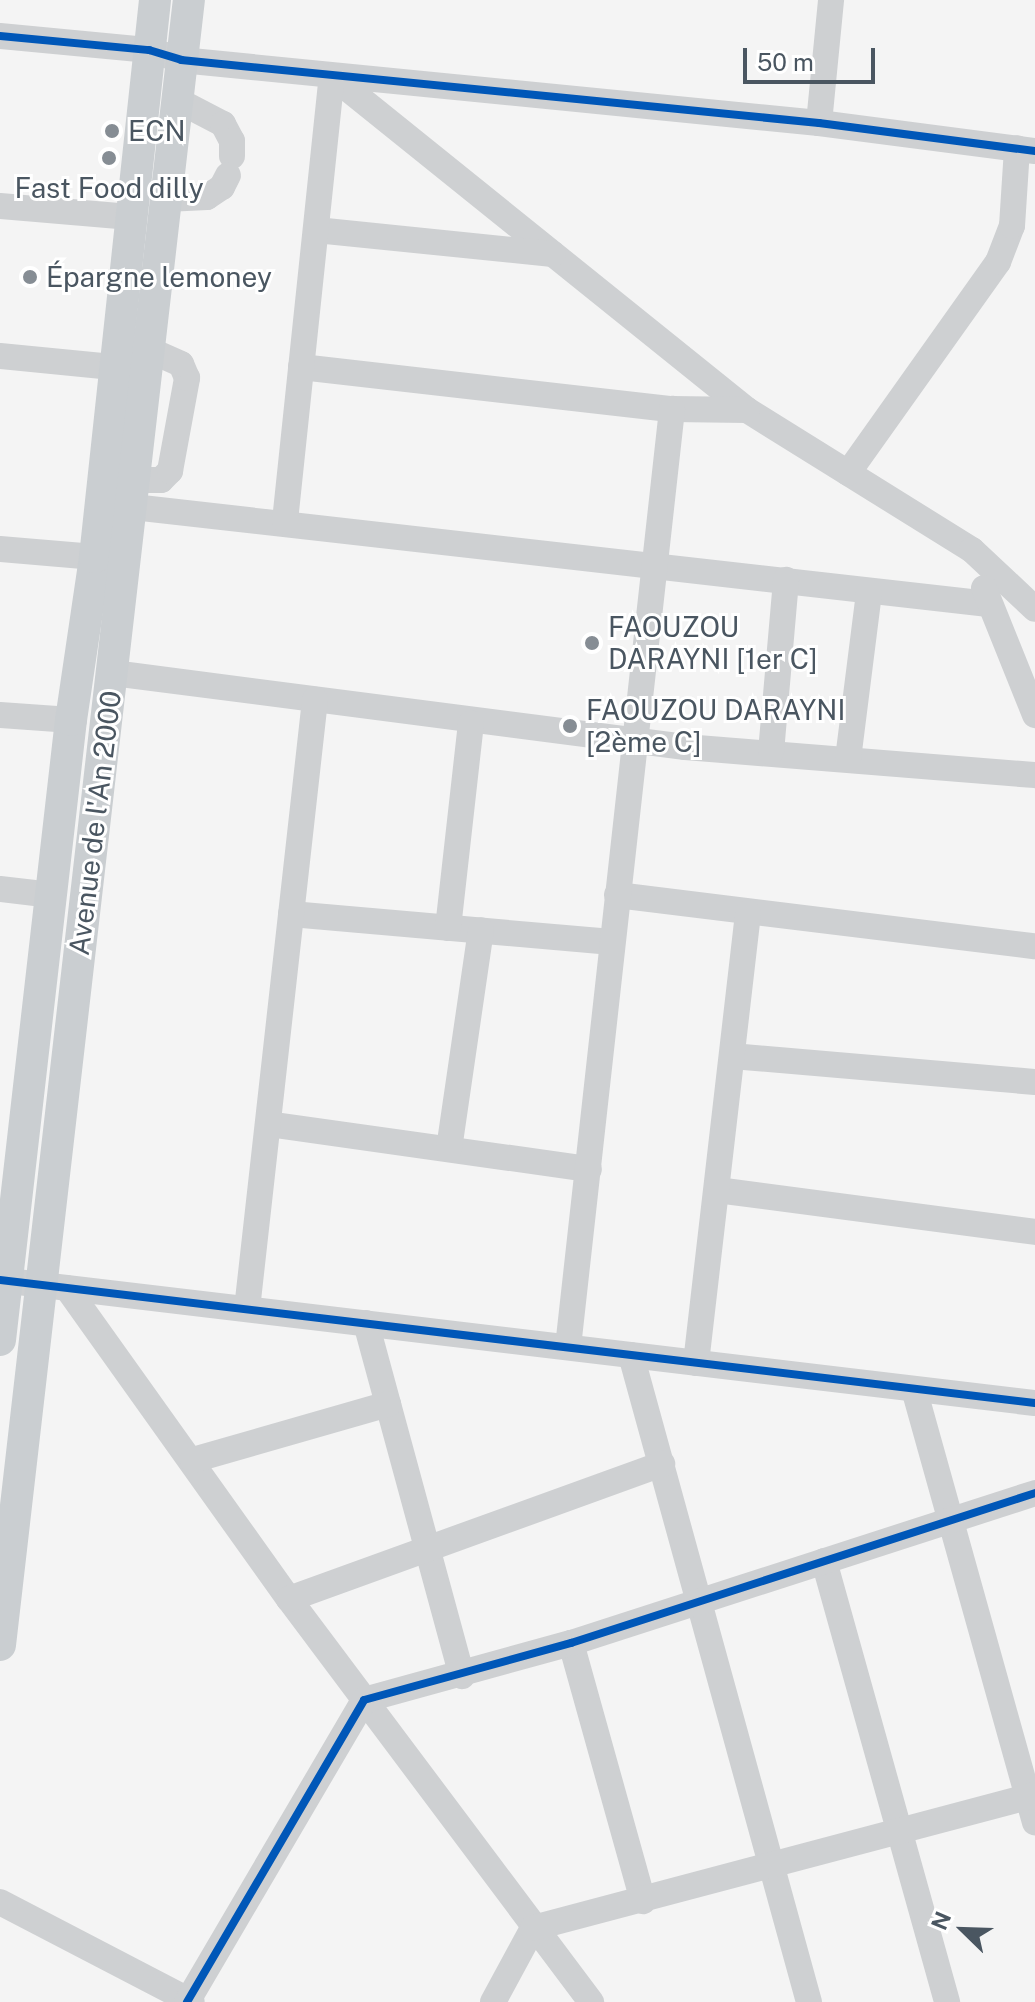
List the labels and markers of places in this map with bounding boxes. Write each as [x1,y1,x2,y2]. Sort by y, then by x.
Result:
place label: ECN [128,114,186,148]
marker: ECN [103,122,121,140]
marker: Fast Food dilly [100,149,118,167]
place label: Fast Food dilly [14,171,204,205]
place label: Épargne lemoney [46,260,272,294]
marker: Épargne lemoney [21,268,39,286]
place label: FAOUZOU DARAYNI [1er C] [608,610,817,676]
marker: FAOUZOU DARAYNI [1er C] [583,634,601,652]
place label: FAOUZOU DARAYNI [2ème C] [586,693,845,759]
marker: FAOUZOU DARAYNI [2ème C] [561,717,579,735]

